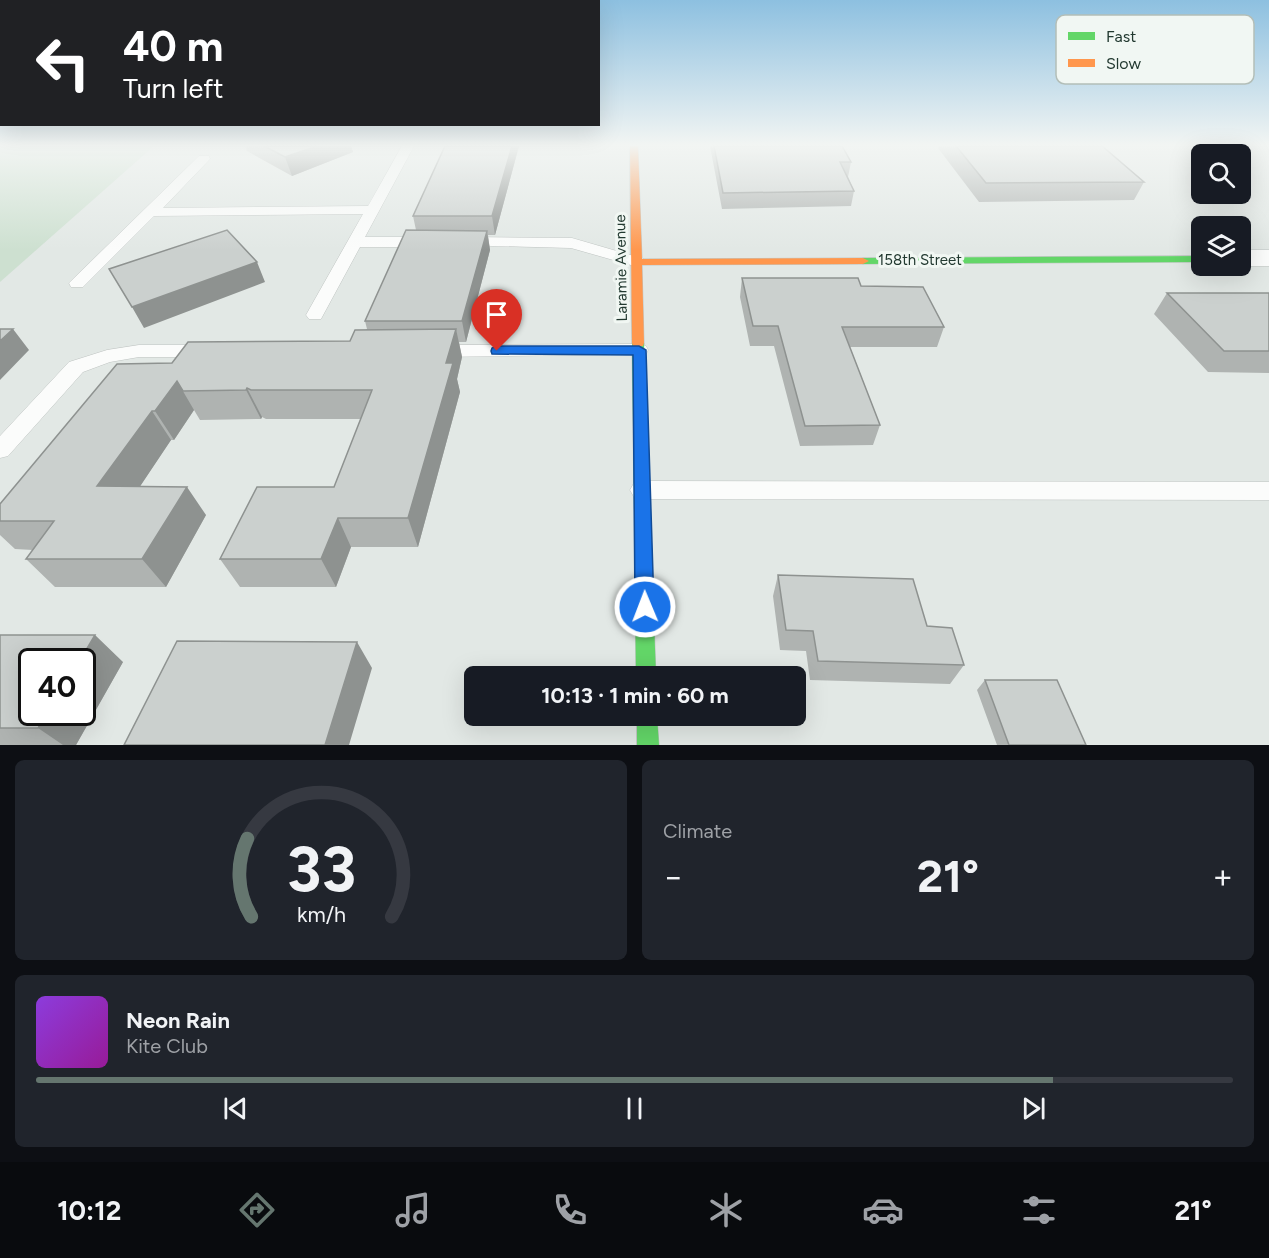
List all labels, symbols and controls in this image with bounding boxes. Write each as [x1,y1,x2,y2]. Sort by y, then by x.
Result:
legend [1056,15,1254,84]
text: 40 m [123,21,223,72]
icon: left [24,24,102,102]
text: Fast [1106,27,1136,46]
text: Slow [1106,54,1141,73]
text: Turn left [123,72,223,105]
map controls [1191,144,1251,276]
button: search [1191,144,1251,204]
street label: Laramie Avenue [611,214,631,322]
button: layers [1191,216,1251,276]
street label: 158th Street [878,251,962,269]
pin [471,289,522,351]
icon: arrive [480,298,513,331]
position arrow [613,575,677,639]
speed limit sign: 40 [18,648,96,726]
text: 10:13 · 1 min · 60 m [541,682,729,709]
text: Climate [663,819,732,843]
text: 33 [286,832,356,907]
text: 21° [917,849,979,903]
text: − [663,857,684,896]
text: + [1212,857,1233,896]
text: km/h [297,902,345,927]
text: Neon Rain [126,1007,230,1034]
text: Kite Club [126,1034,208,1058]
icon: previous [219,1092,252,1125]
icon: pause [618,1092,651,1125]
icon: next [1017,1092,1050,1125]
icon: directions [236,1189,278,1231]
icon: music [392,1189,434,1231]
icon: phone [549,1189,591,1231]
icon: climate [705,1189,747,1231]
icon: car [862,1189,904,1231]
icon: filters [1018,1189,1060,1231]
text: 10:12 [57,1194,121,1227]
text: 21° [1174,1194,1212,1227]

